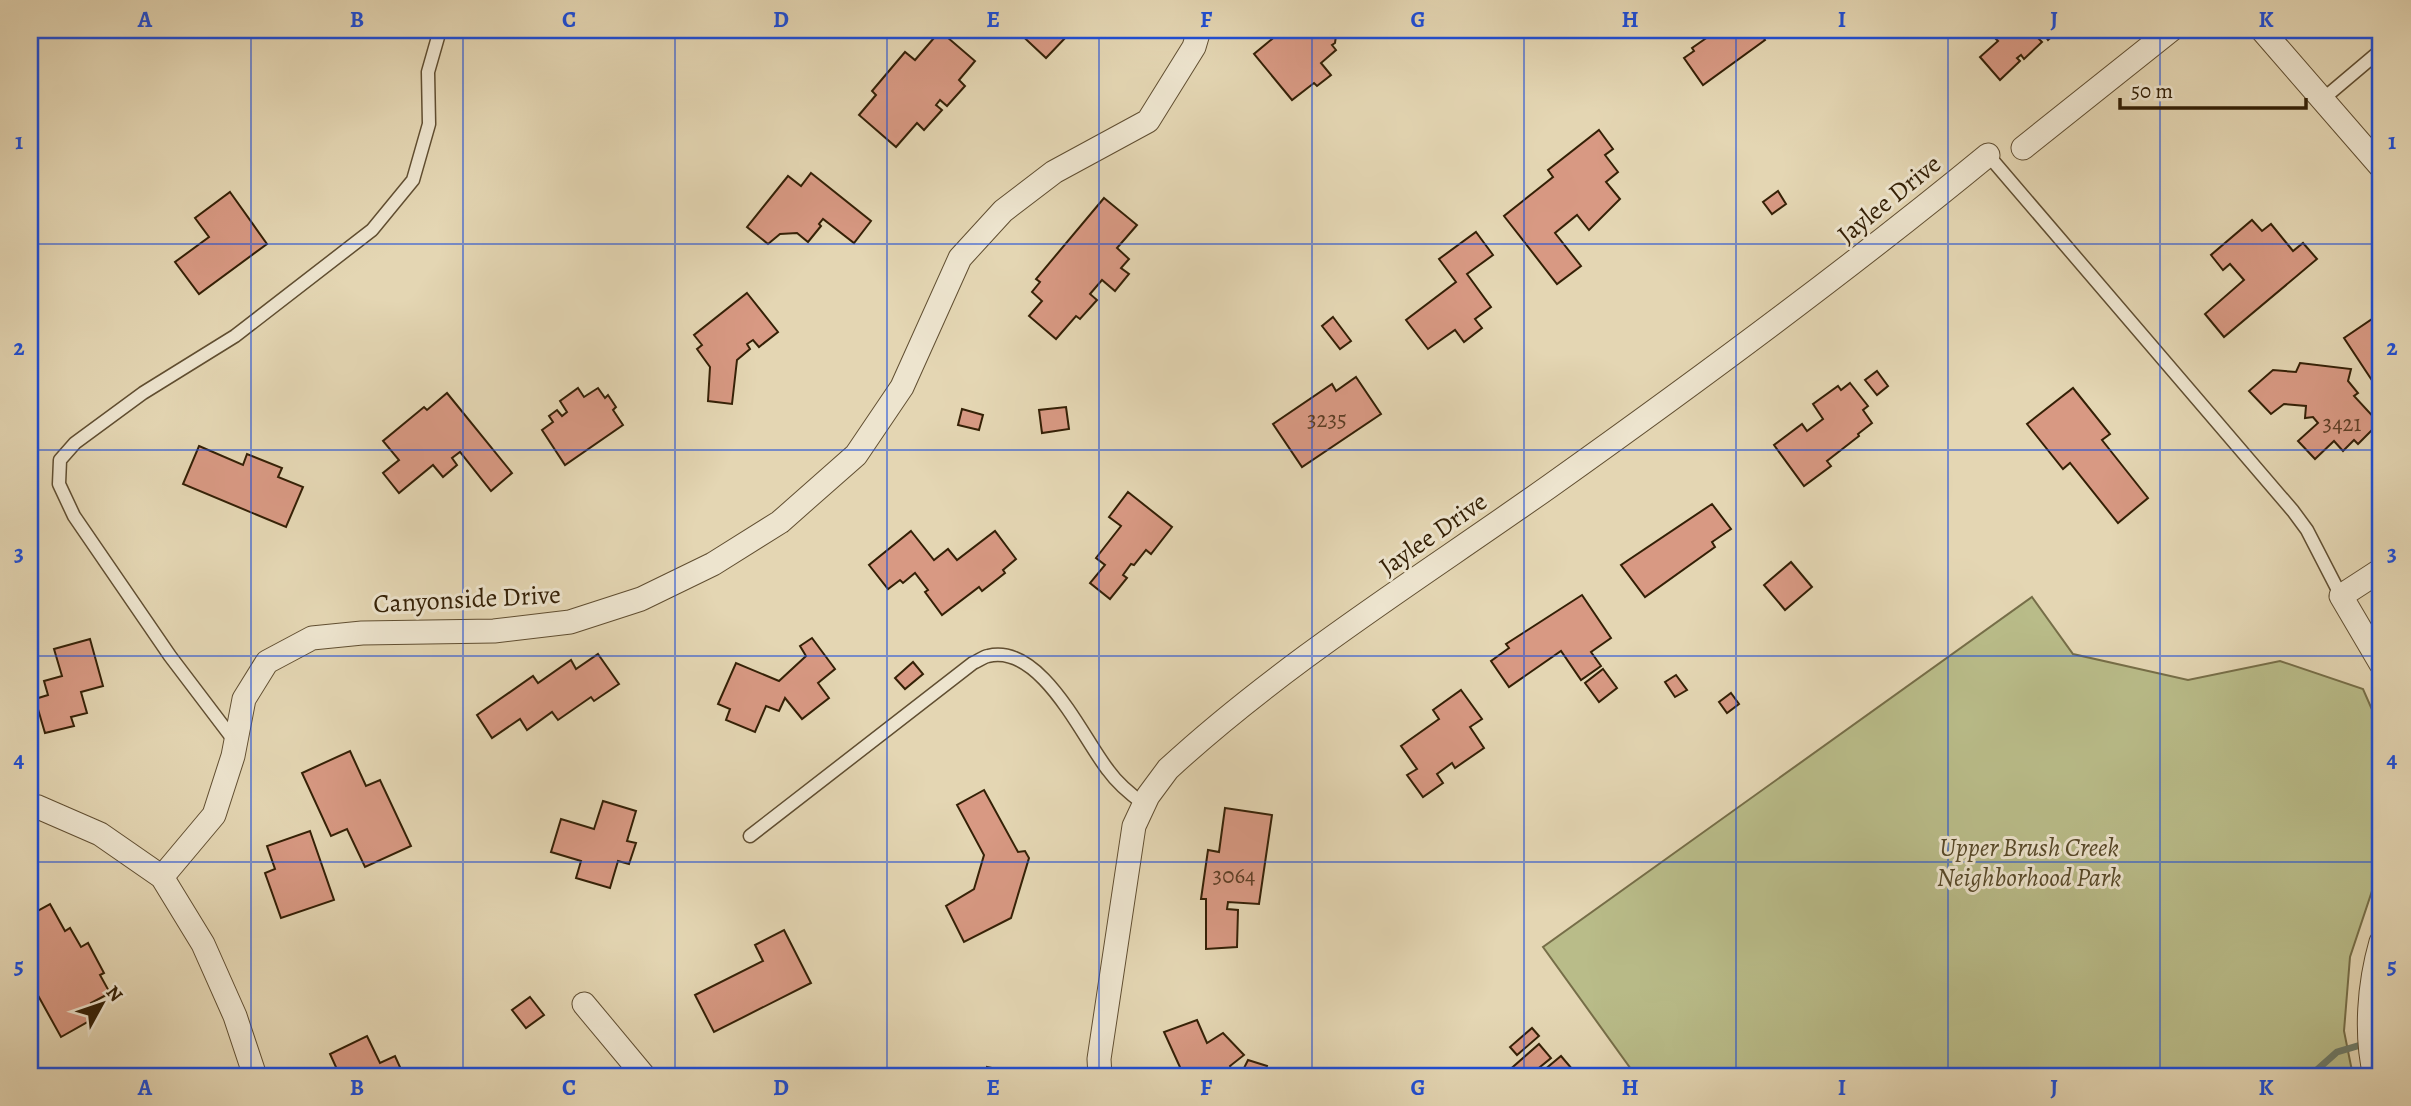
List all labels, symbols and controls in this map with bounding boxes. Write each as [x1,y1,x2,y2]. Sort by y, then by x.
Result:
text: A [137,4,153,35]
text: B [350,4,364,35]
text: C [562,4,576,35]
text: D [773,4,789,35]
text: E [986,4,1000,35]
text: F [1200,4,1213,35]
text: G [1410,4,1426,35]
text: H [1621,4,1639,35]
text: I [1838,4,1846,35]
text: J [2050,4,2058,35]
text: K [2258,4,2274,35]
scale bar [2120,66,2306,110]
text: 50 m [2131,77,2173,105]
text: 1 [15,126,23,157]
text: 1 [2388,126,2396,157]
street label: Jaylee Drive [1830,146,1948,252]
text: 2 [13,332,25,363]
text: 2 [2386,332,2398,363]
house number: 3235 [1307,404,1347,435]
house number: 3421 [2323,408,2362,439]
street label: Jaylee Drive [1372,484,1494,584]
text: 3 [14,538,24,569]
text: 3 [2387,538,2397,569]
street label: Canyonside Drive [372,577,562,621]
text: 4 [14,744,25,775]
text: 4 [2387,744,2398,775]
park label: Upper Brush Creek Neighborhood Park [1937,830,2121,895]
house number: 3064 [1213,860,1255,891]
text: 5 [14,950,24,981]
text: 5 [2387,950,2397,981]
north arrow [66,970,136,1040]
text: N [100,980,129,1007]
text: A [137,1072,153,1103]
text: B [350,1072,364,1103]
text: C [562,1072,576,1103]
text: D [773,1072,789,1103]
text: E [986,1072,1000,1103]
text: F [1200,1072,1213,1103]
text: G [1410,1072,1426,1103]
text: H [1621,1072,1639,1103]
text: I [1838,1072,1846,1103]
text: J [2050,1072,2058,1103]
text: K [2258,1072,2274,1103]

